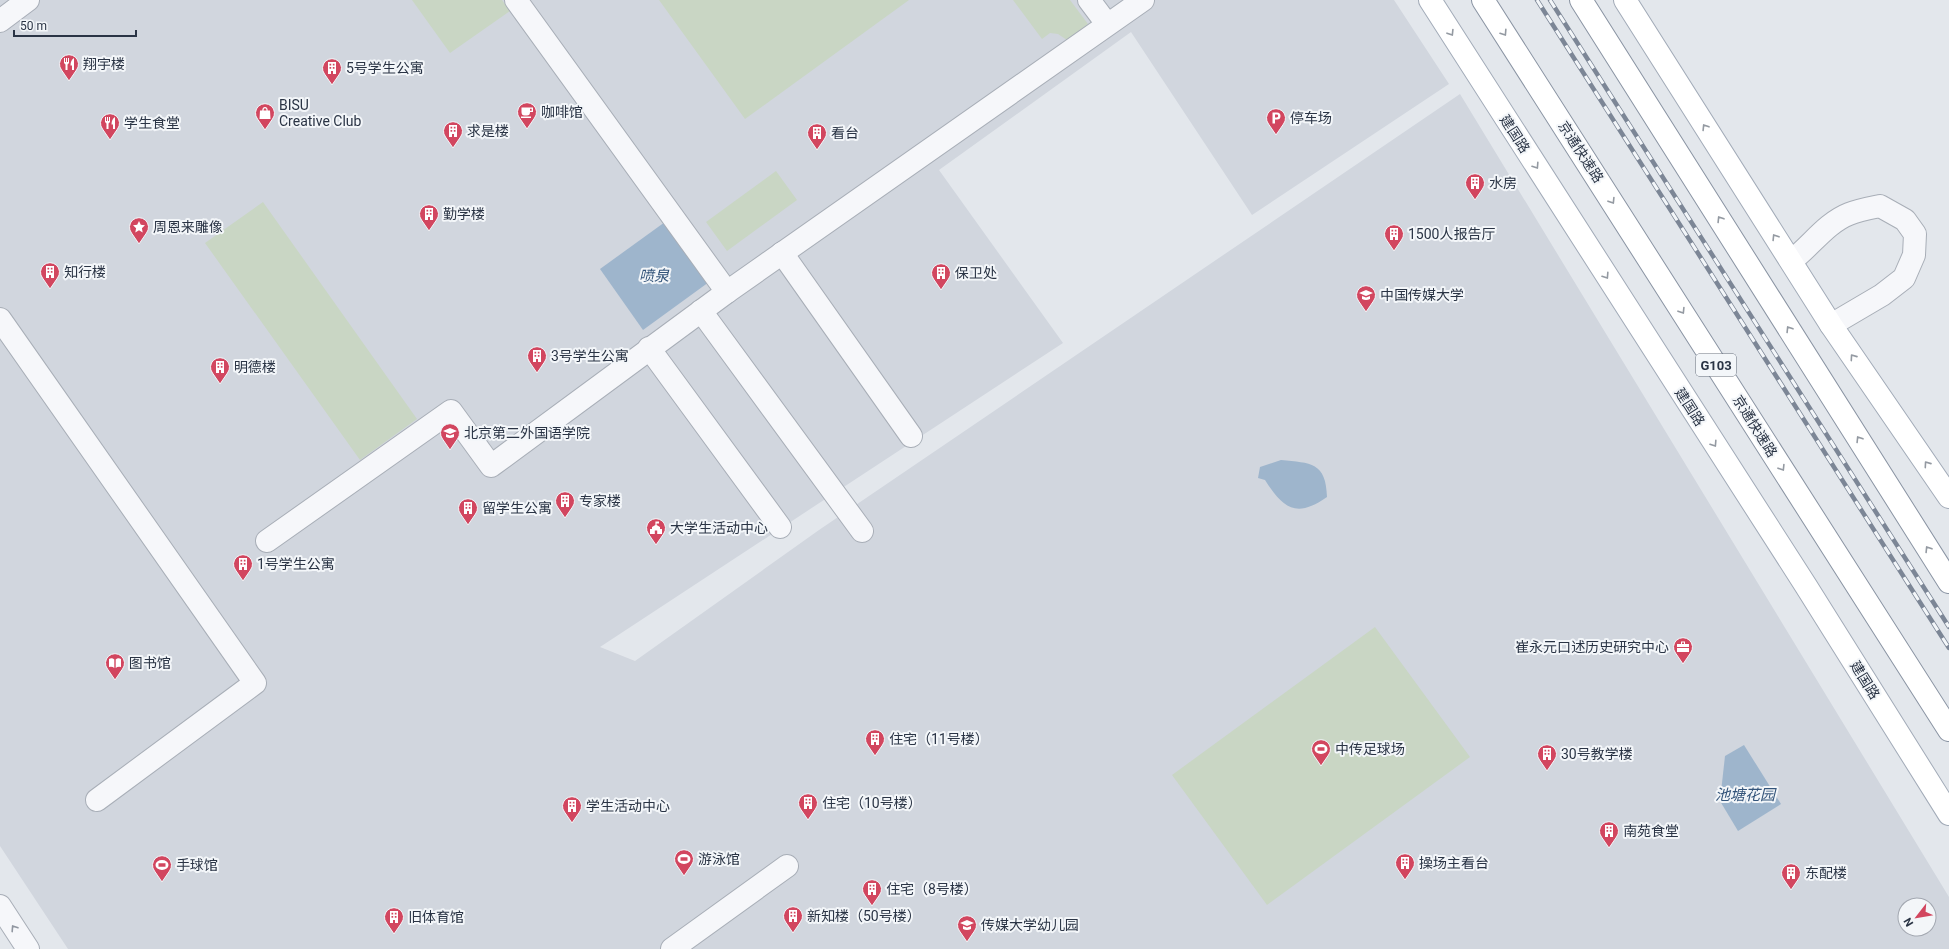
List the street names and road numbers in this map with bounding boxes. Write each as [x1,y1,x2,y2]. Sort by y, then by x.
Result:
street label: 建国路 [1497,112,1533,156]
street label: 京通快速路 [1555,118,1607,186]
road number: G103 [1696,354,1736,376]
street label: 建国路 [1672,385,1708,429]
street label: 京通快速路 [1730,392,1780,460]
street label: 建国路 [1847,658,1883,702]

